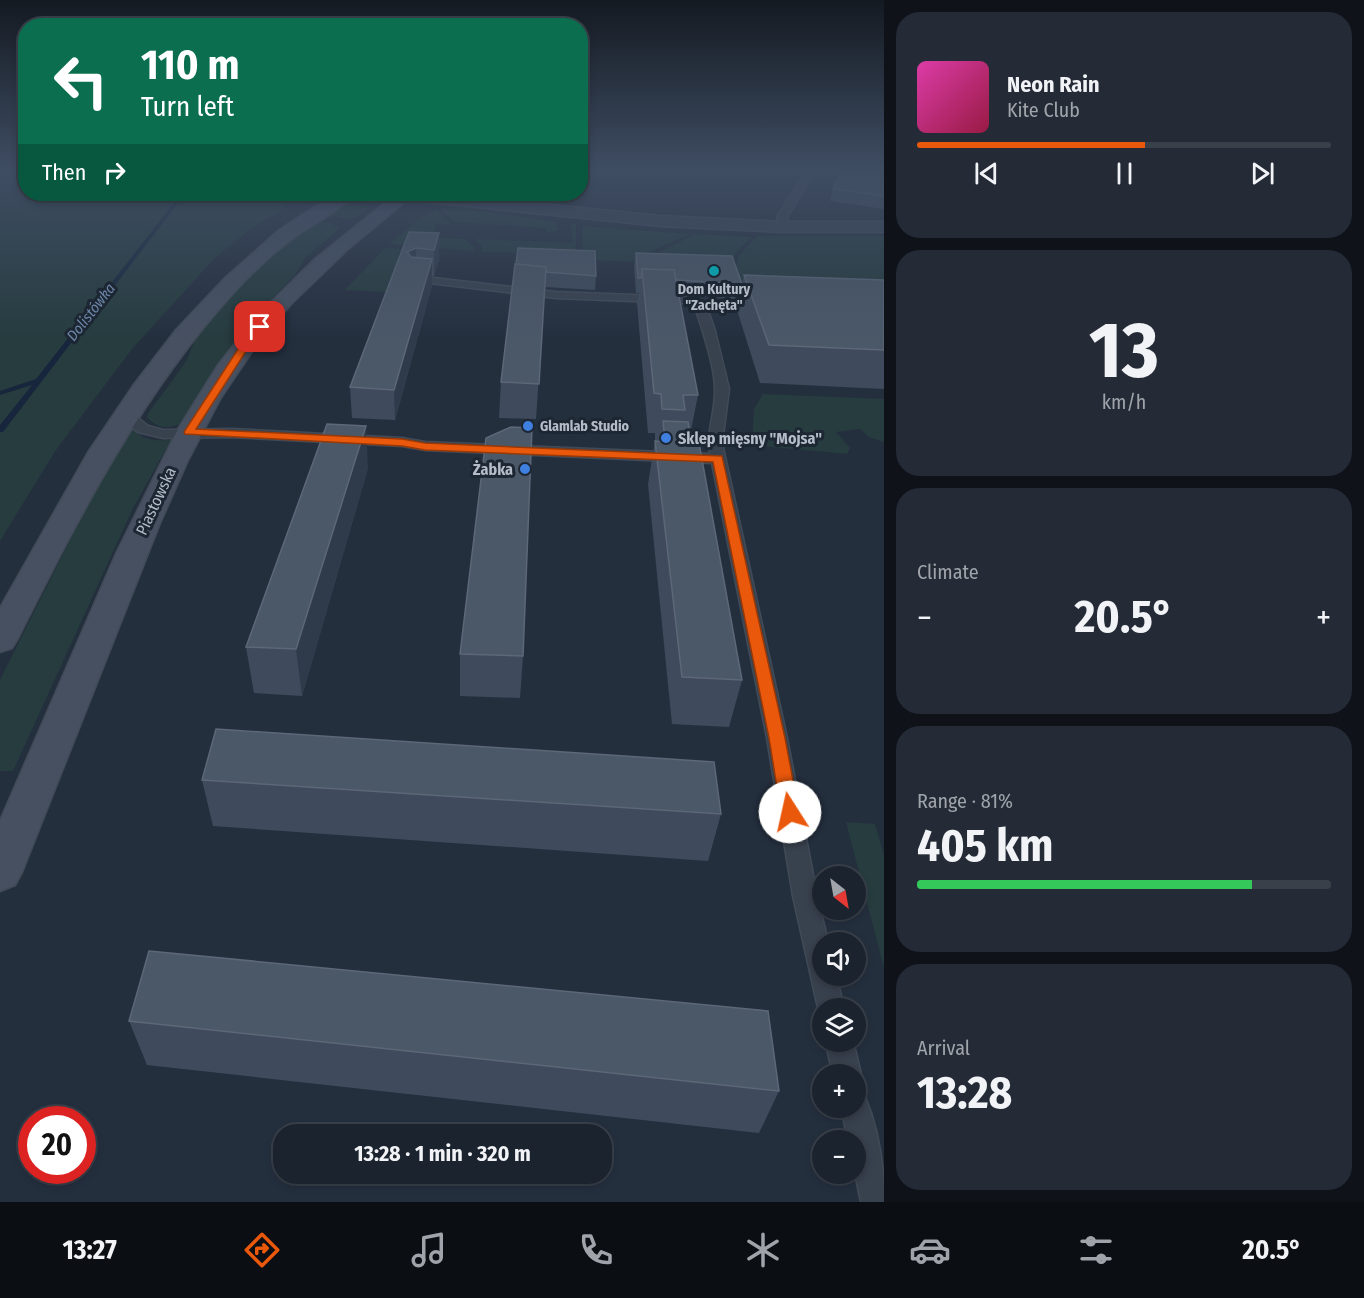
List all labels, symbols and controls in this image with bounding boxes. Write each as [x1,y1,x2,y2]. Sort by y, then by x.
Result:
text: 110 m [141,40,240,90]
icon: left [42,42,120,120]
text: Neon Rain [1007,71,1100,98]
text: Turn left [141,91,234,123]
text: Kite Club [1007,98,1080,122]
icon: right [98,156,131,189]
icon: previous [970,157,1003,190]
icon: pause [1108,157,1141,190]
icon: next [1246,157,1279,190]
text: Then [42,159,86,186]
marker: Dom Kultury "Zachęta" [707,264,721,278]
water label: Dolistówka [63,279,119,344]
place label: Dom Kultury "Zachęta" [678,281,751,314]
pin [234,301,285,352]
text: 13 [1089,304,1159,398]
icon: arrive [243,310,276,343]
text: km/h [1102,390,1146,414]
place label: Glamlab Studio [540,418,630,435]
marker: Glamlab Studio [521,419,535,433]
place label: Sklep mięsny "Mojsa" [678,429,822,448]
marker: Sklep mięsny "Mojsa" [659,431,673,445]
place label: Żabka [473,460,513,479]
marker: Żabka [518,462,532,476]
street label: Piastowska [132,464,180,538]
text: Climate [917,560,979,584]
text: 20.5° [1074,590,1173,644]
text: − [917,598,932,638]
text: + [1316,598,1331,638]
position arrow [758,780,822,844]
text: Range · 81% [917,789,1013,813]
text: 405 km [917,819,1053,873]
north arrow [812,866,866,920]
map controls [812,866,866,1184]
button: sound [812,932,866,986]
button: layers [812,998,866,1052]
text: Arrival [917,1036,970,1060]
button: + [812,1064,866,1118]
text: 13:28 [917,1066,1012,1120]
speed limit sign: 20 [18,1106,96,1184]
button: − [812,1130,866,1184]
text: 13:28 · 1 min · 320 m [354,1140,531,1167]
icon: directions [241,1229,283,1271]
icon: music [408,1229,450,1271]
icon: phone [575,1229,617,1271]
icon: climate [742,1229,784,1271]
icon: car [909,1229,951,1271]
icon: filters [1075,1229,1117,1271]
text: 13:27 [62,1234,117,1266]
text: 20.5° [1242,1234,1302,1266]

